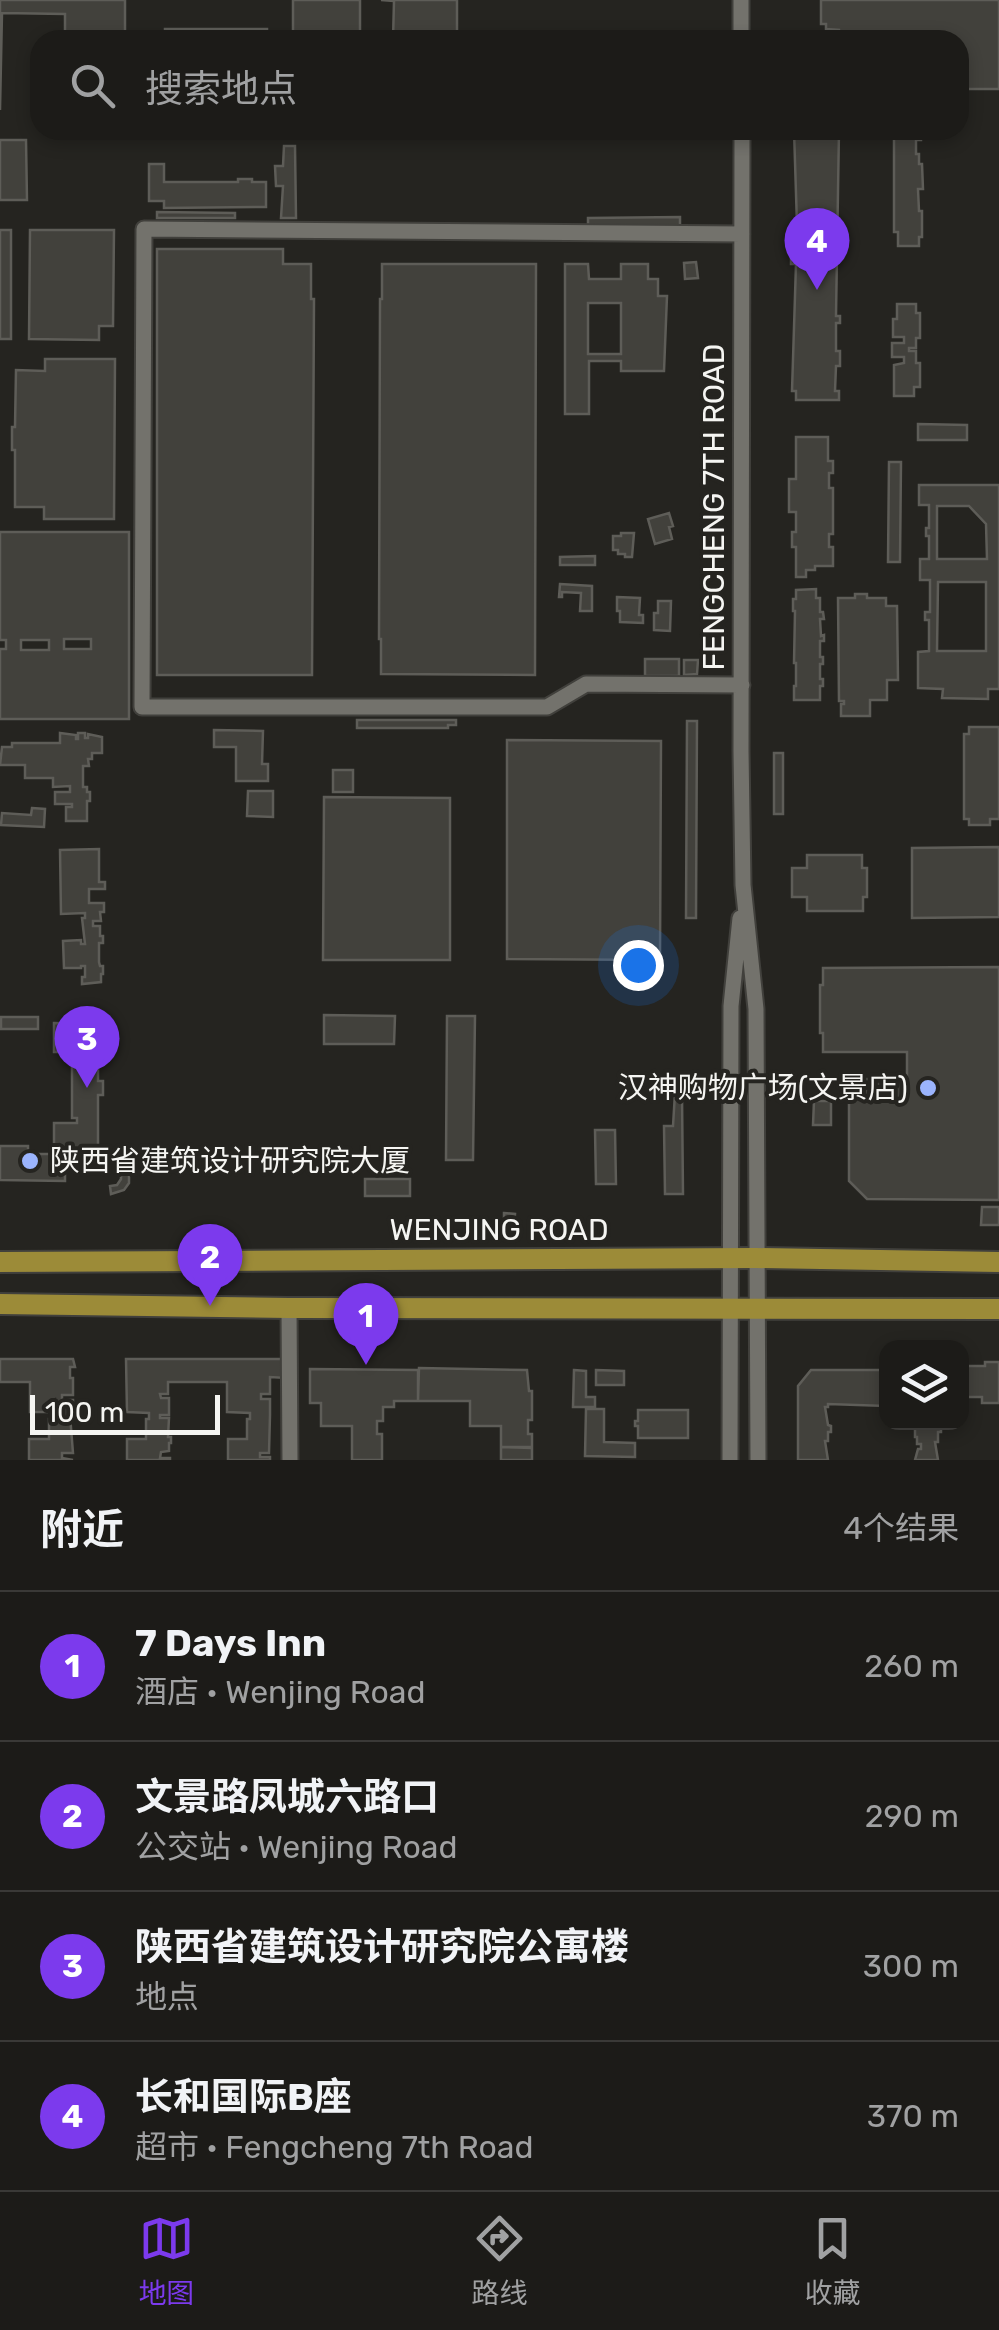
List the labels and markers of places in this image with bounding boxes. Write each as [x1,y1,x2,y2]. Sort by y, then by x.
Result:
pin: 4 [784,208,850,290]
pin: 3 [54,1006,120,1088]
place label: 汉神购物广场(文景店) [618,1070,908,1106]
marker: 汉神购物广场(文景店) [917,1077,939,1099]
place label: 陕西省建筑设计研究院大厦 [50,1143,410,1179]
marker: 陕西省建筑设计研究院大厦 [19,1150,41,1172]
pin: 2 [178,1224,242,1306]
pin: 1 [334,1282,398,1365]

